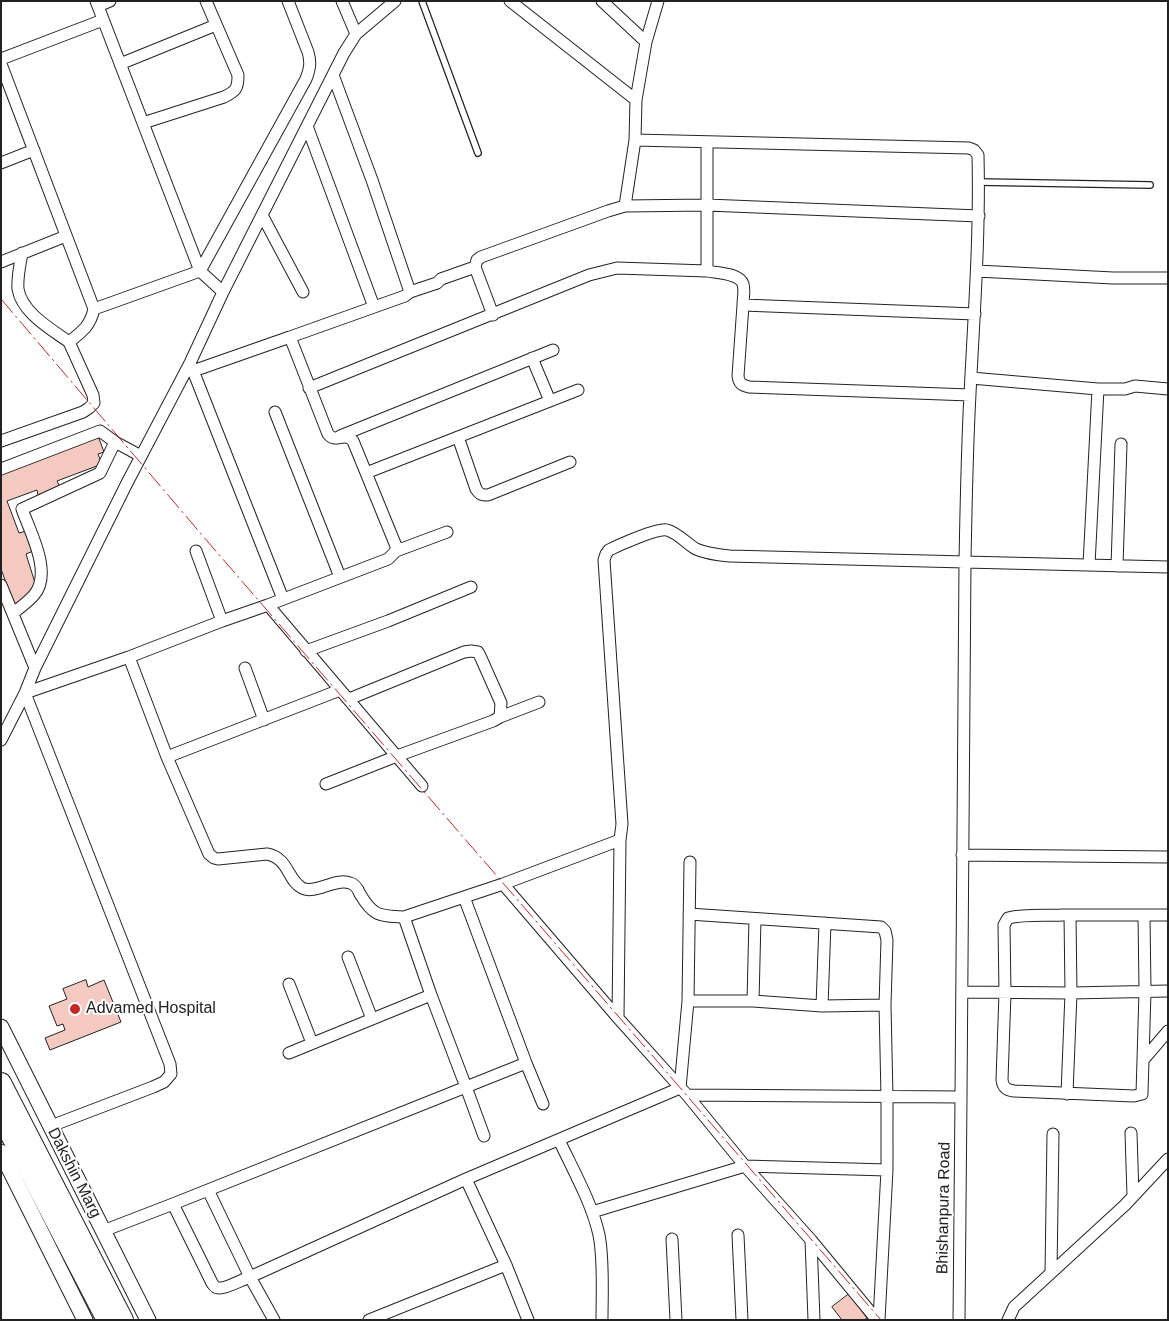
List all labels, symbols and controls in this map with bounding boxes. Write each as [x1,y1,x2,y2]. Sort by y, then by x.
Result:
place label: Advamed Hospital [86,999,216,1019]
marker: Advamed Hospital [68,1002,82,1016]
street label: Dakshin Marg [43,1125,105,1221]
street label: Bhishanpura Road [933,1142,955,1274]

